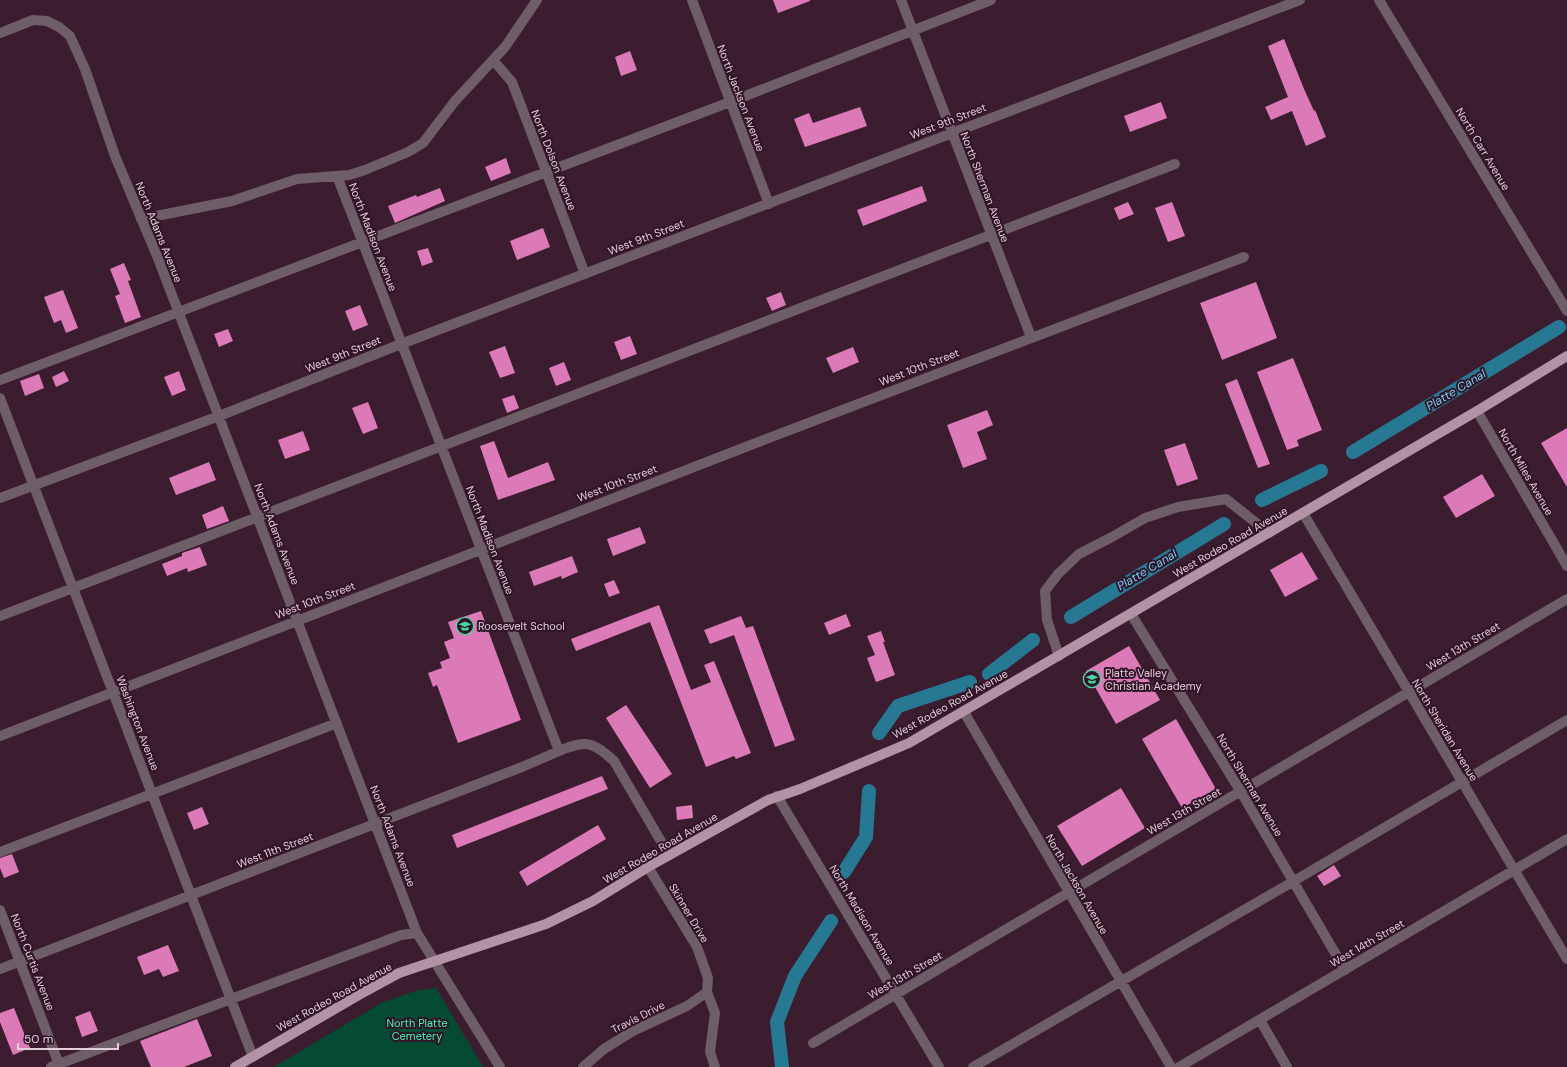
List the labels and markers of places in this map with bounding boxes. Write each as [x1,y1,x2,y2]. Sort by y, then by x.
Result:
school or university icon: Roosevelt School [455,616,475,636]
place label: Roosevelt School [478,619,565,633]
place label: Platte Valley Christian Academy [1105,666,1202,693]
school or university icon: Platte Valley Christian Academy [1082,669,1102,689]

